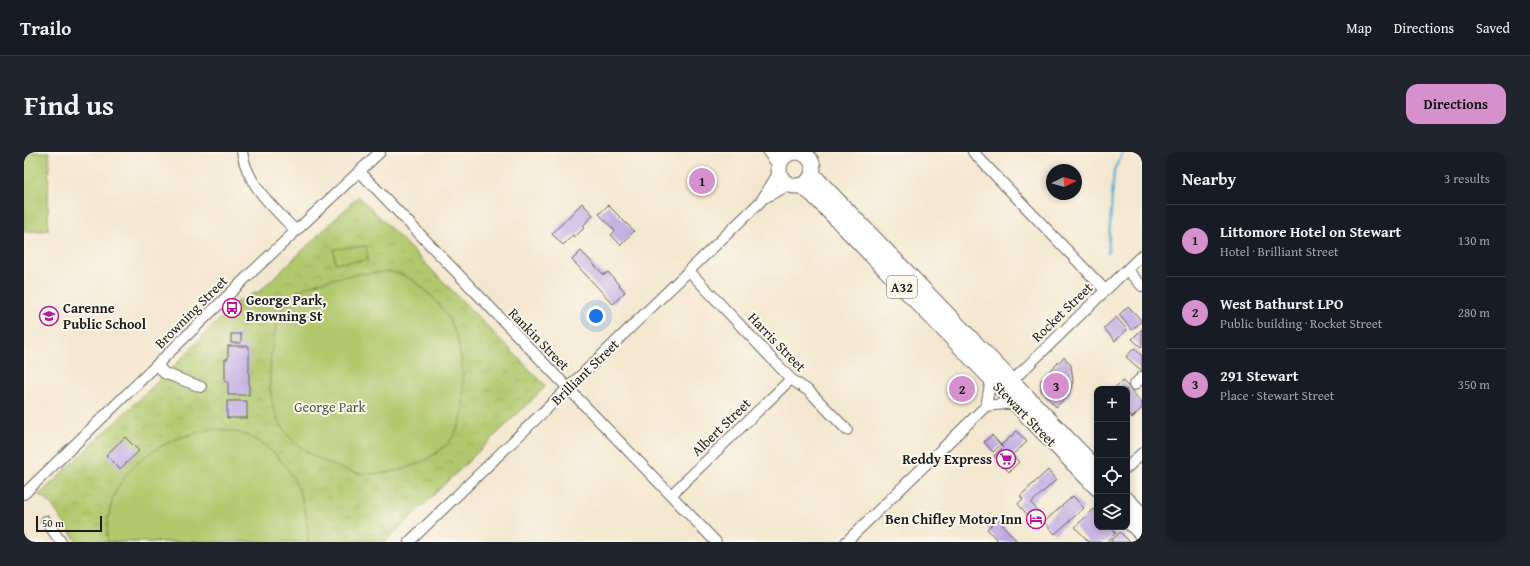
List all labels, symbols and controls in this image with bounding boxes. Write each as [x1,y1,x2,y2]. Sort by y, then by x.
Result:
text: Trailo [20,14,71,42]
text: Map [1346,18,1372,38]
text: Directions [1394,18,1454,38]
text: Saved [1476,18,1510,38]
text: Find us [24,84,114,125]
button: Directions [1406,84,1506,124]
north arrow [1046,164,1082,200]
pin: 1 [689,166,715,196]
text: Nearby [1182,166,1236,191]
text: 3 results [1444,169,1490,188]
text: Littomore Hotel on Stewart [1220,221,1401,242]
text: 1 [1192,231,1198,250]
text: 130 m [1458,231,1490,250]
text: Hotel · Brilliant Street [1220,242,1339,261]
street label: Browning Street [150,271,232,353]
road number: A32 [887,276,917,298]
street label: Rocket Street [1027,278,1097,346]
place label: George Park, Browning St [246,290,326,326]
text: West Bathurst LPO [1220,293,1343,314]
bus stop icon: George Park, Browning St [221,297,243,319]
place label: Carenne Public School [63,298,147,334]
street label: Rankin Street [504,303,574,375]
text: 2 [1192,303,1198,322]
text: 280 m [1458,303,1490,322]
school or university icon: Carenne Public School [38,305,60,327]
your location [586,306,606,326]
street label: Harris Street [744,308,810,376]
text: Public building · Rocket Street [1220,314,1382,333]
street label: Brilliant Street [547,334,623,410]
text: 291 Stewart [1220,365,1298,386]
pin: 3 [1043,371,1069,401]
pin: 2 [949,374,975,404]
text: 3 [1192,375,1198,394]
text: 350 m [1458,375,1490,394]
street label: Stewart Street [989,377,1061,451]
map controls [1094,386,1130,530]
button: + [1094,386,1130,422]
text: Place · Stewart Street [1220,386,1334,405]
street label: Albert Street [687,394,755,460]
park label: George Park [294,397,367,417]
button: − [1094,422,1130,458]
supermarket icon: Reddy Express [995,448,1017,470]
place label: Reddy Express [902,449,992,469]
button: locate [1094,458,1130,494]
button: layers [1094,494,1130,530]
hotel icon: Ben Chifley Motor Inn [1025,508,1047,530]
place label: Ben Chifley Motor Inn [885,509,1023,529]
scale bar [36,514,102,533]
text: 50 m [42,515,64,531]

